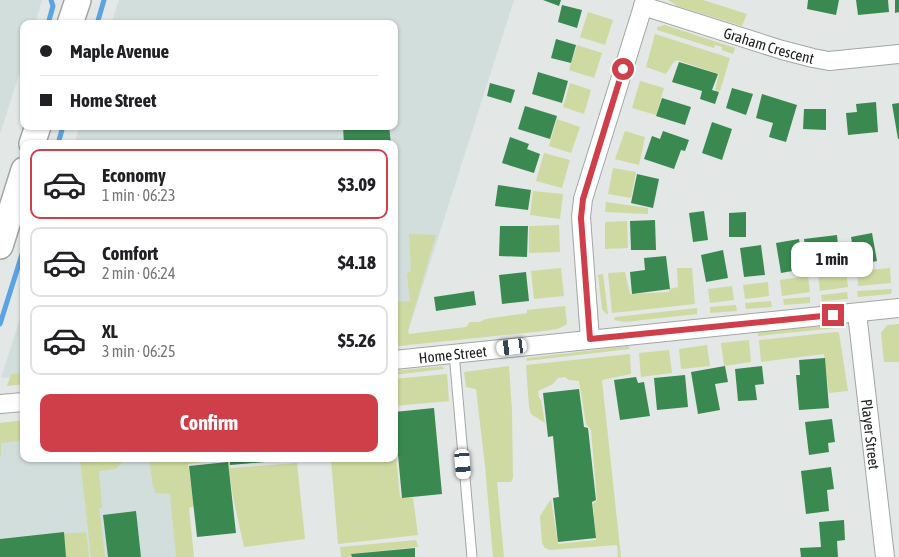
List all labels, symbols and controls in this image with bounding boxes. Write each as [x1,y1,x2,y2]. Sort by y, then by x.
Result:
street label: Graham Crescent [722,24,816,66]
text: Maple Avenue [70,40,169,62]
route start [612,58,634,80]
text: Home Street [70,89,157,111]
icon: car [42,162,87,207]
text: Economy [102,164,166,186]
text: $3.09 [338,173,376,195]
text: 1 min · 06:23 [102,186,175,204]
icon: car [42,240,87,285]
text: Comfort [102,242,158,264]
callout: 1 min [792,242,874,278]
text: 1 min [816,250,848,268]
text: $4.18 [338,251,376,273]
text: 2 min · 06:24 [102,264,175,282]
route end [822,304,844,326]
icon: car [42,318,87,363]
text: XL [102,320,118,342]
text: $5.26 [338,329,376,351]
car [496,338,527,356]
text: 3 min · 06:25 [102,342,175,360]
street label: Home Street [418,342,488,366]
button: Confirm [40,394,378,452]
street label: Player Street [858,398,883,470]
car [454,448,471,480]

